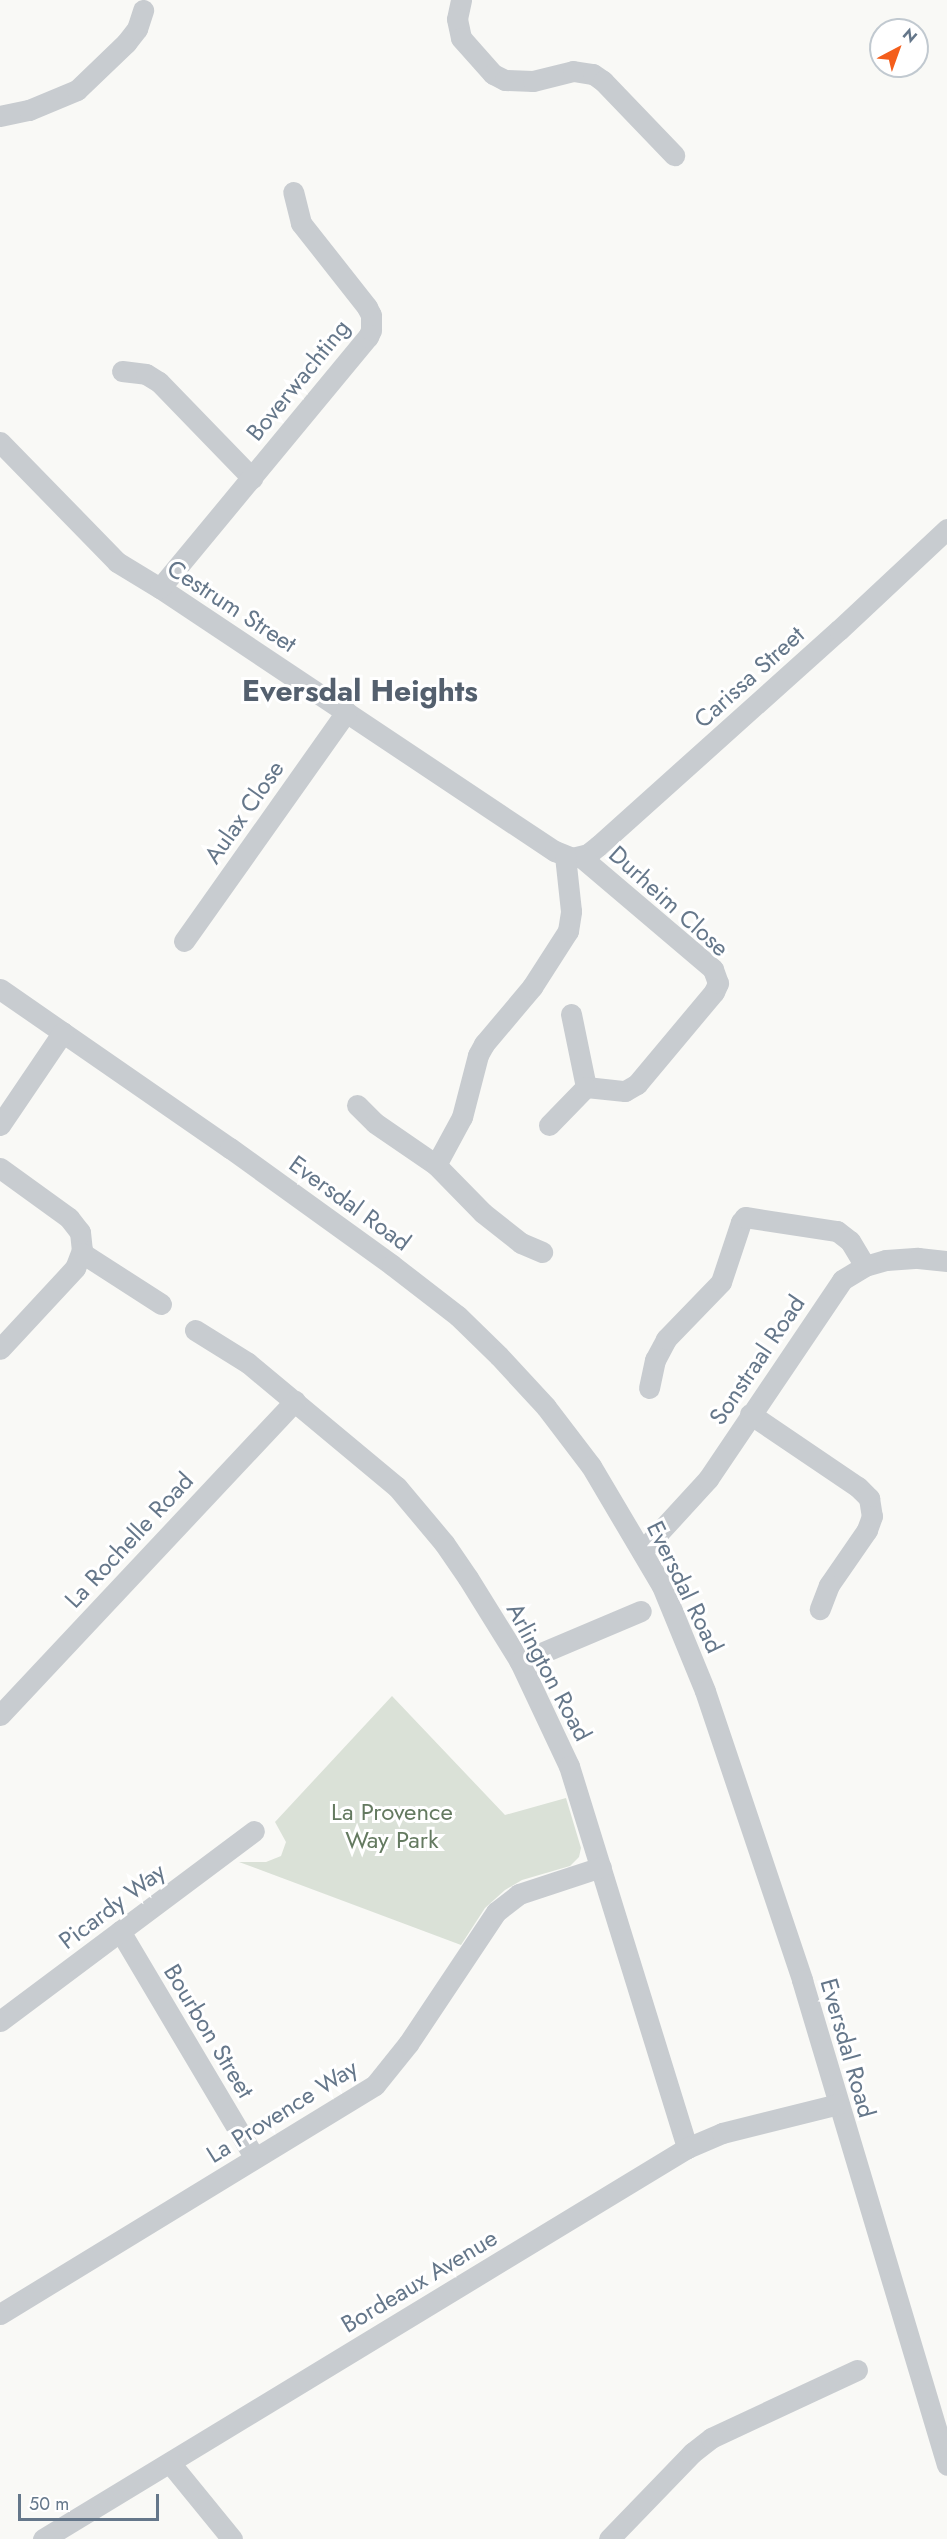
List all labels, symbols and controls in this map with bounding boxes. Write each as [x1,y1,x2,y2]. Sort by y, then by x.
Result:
north arrow [869,18,929,78]
text: N [897,23,922,48]
street label: Boverwachting [240,313,356,447]
street label: Cestrum Street [162,554,302,658]
street label: Carissa Street [688,620,810,734]
district label: Eversdal Heights [242,673,478,709]
street label: Aulax Close [198,755,290,869]
street label: Durheim Close [603,840,735,962]
street label: Eversdal Road [284,1149,416,1257]
street label: Sonstraal Road [703,1290,811,1430]
street label: La Rochelle Road [59,1466,199,1614]
street label: Eversdal Road [641,1516,729,1658]
street label: Arlington Road [500,1598,598,1746]
park label: La Provence Way Park [331,1798,453,1854]
street label: Picardy Way [53,1857,171,1955]
street label: Bourbon Street [158,1959,260,2103]
street label: Eversdal Road [814,1975,882,2121]
street label: La Provence Way [201,2053,363,2169]
street label: Bordeaux Avenue [336,2223,502,2339]
scale bar [21,2482,162,2520]
text: 50 m [29,2491,69,2517]

